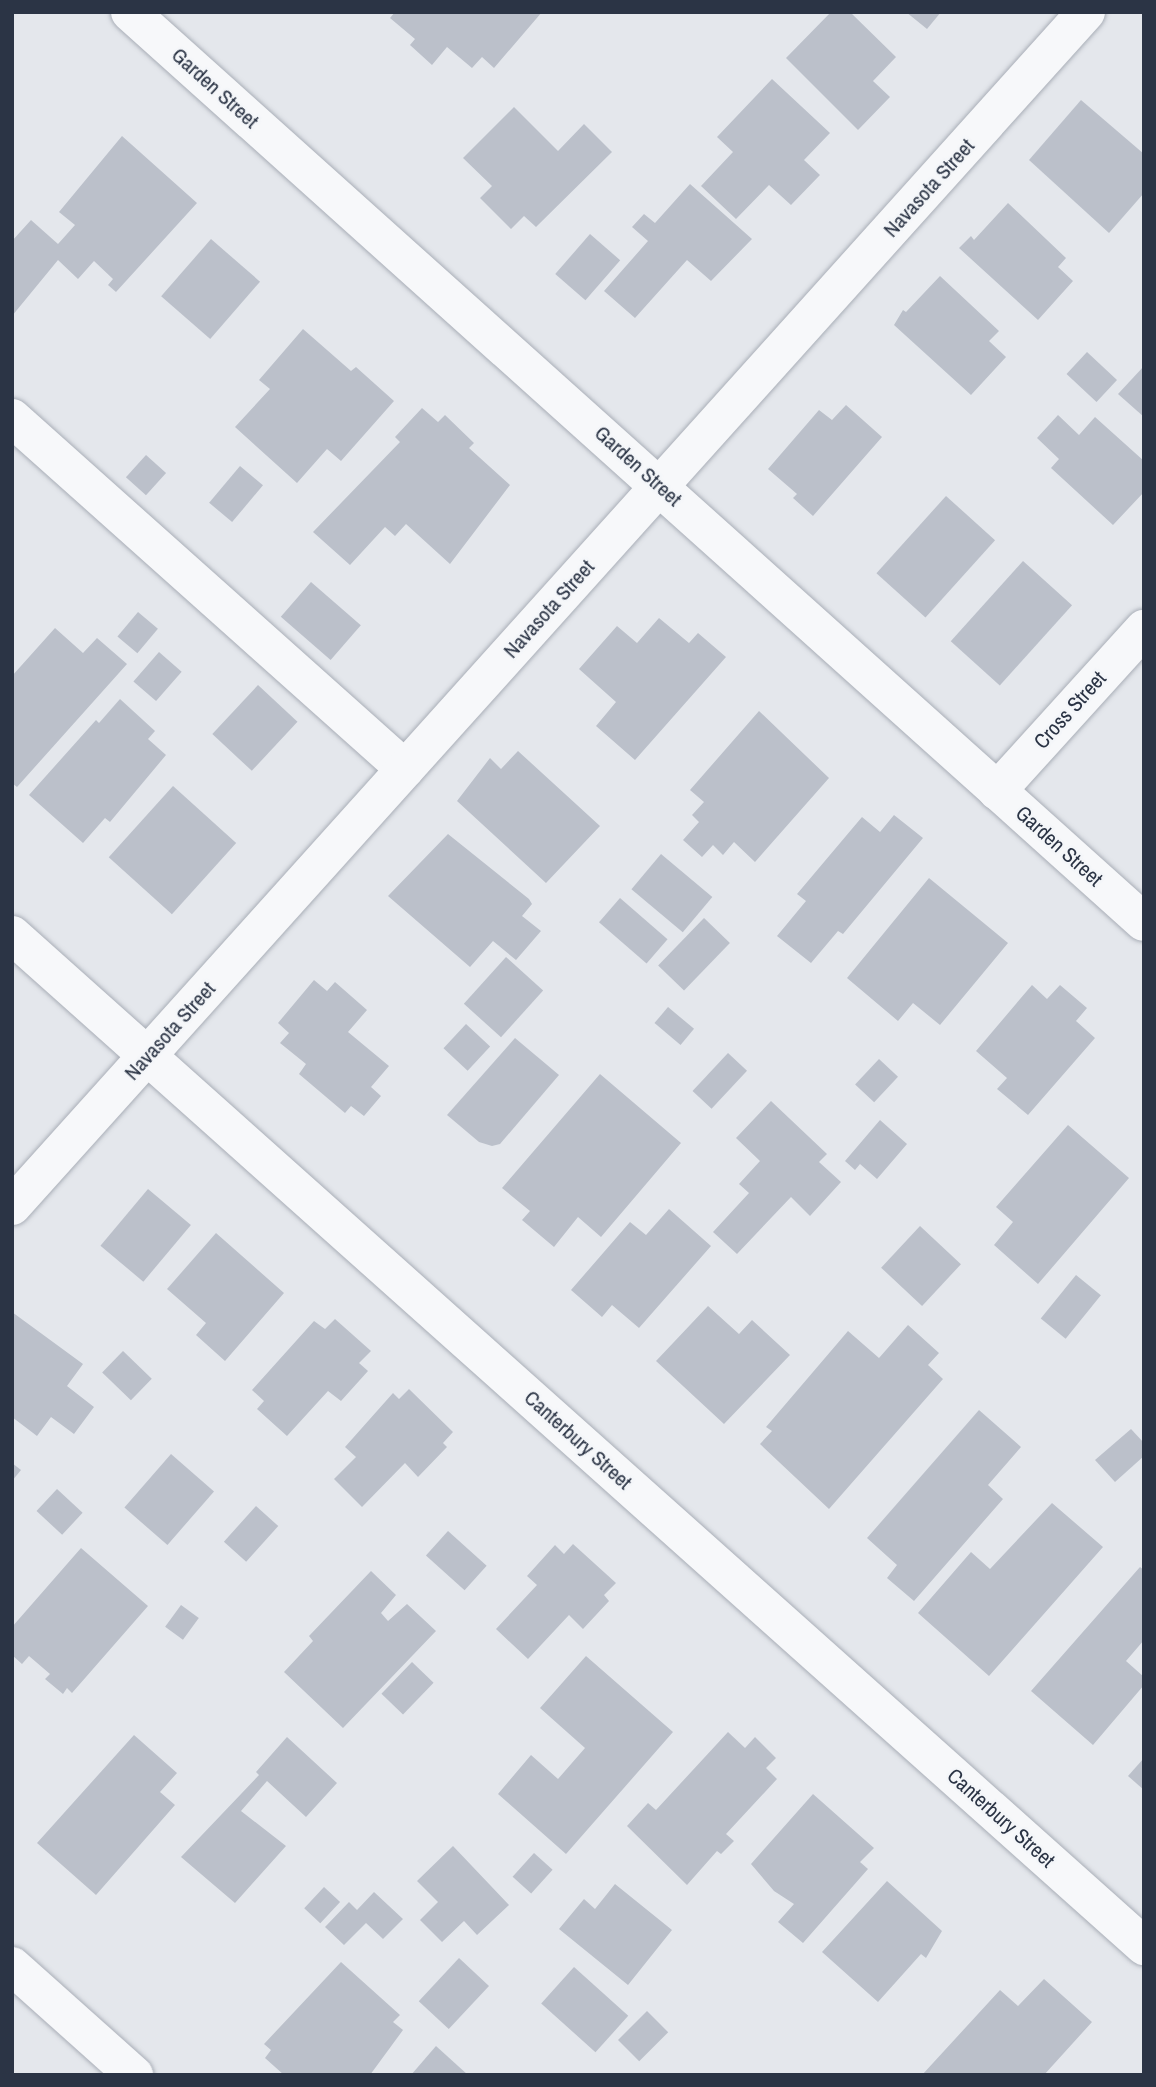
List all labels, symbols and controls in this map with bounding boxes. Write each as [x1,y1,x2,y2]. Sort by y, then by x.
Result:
street label: Garden Street [166,42,264,134]
street label: Navasota Street [878,134,980,242]
street label: Garden Street [589,420,687,512]
street label: Navasota Street [498,555,600,663]
street label: Cross Street [1029,666,1111,754]
street label: Garden Street [1010,800,1108,892]
street label: Navasota Street [119,977,221,1085]
street label: Canterbury Street [519,1385,637,1495]
street label: Canterbury Street [942,1763,1060,1873]

